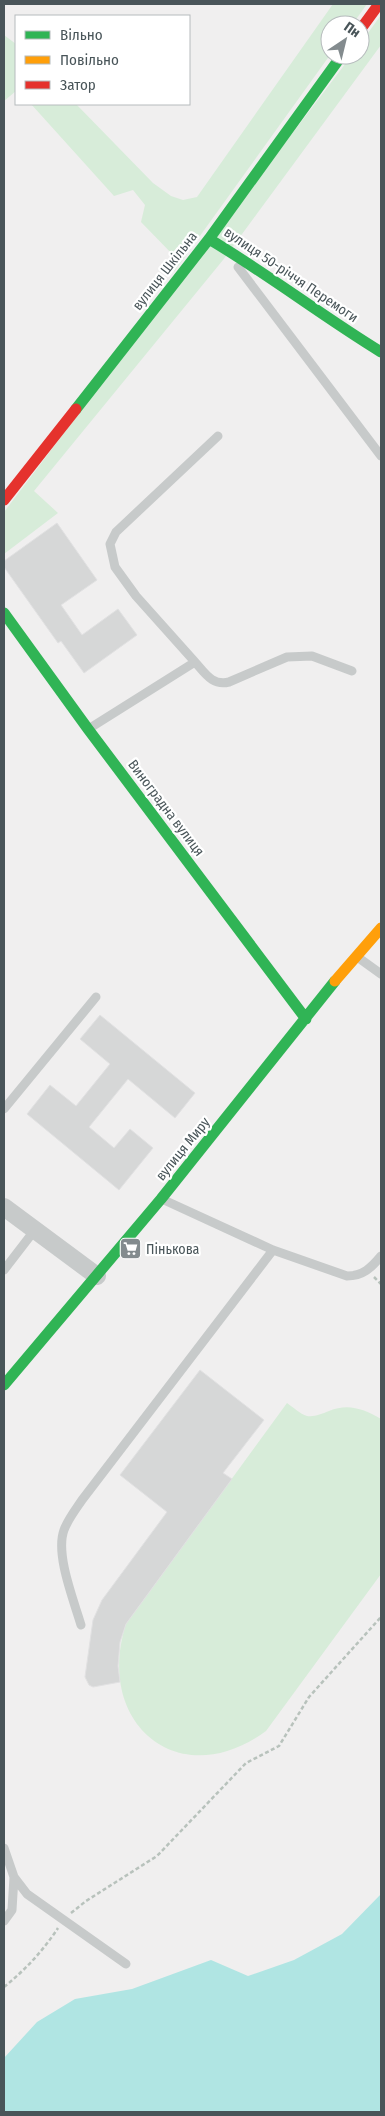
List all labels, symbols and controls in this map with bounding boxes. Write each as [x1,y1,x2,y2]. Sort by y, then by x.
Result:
legend [15,15,190,105]
north arrow [320,15,370,65]
text: Пн [341,18,364,41]
text: Вільно [60,26,103,44]
text: Повільно [60,51,119,69]
text: Затор [60,76,96,94]
street label: вулиця 50-річчя Перемоги [221,224,361,326]
street label: вулиця Шкільна [129,228,201,314]
street label: Виноградна вулиця [124,756,208,860]
street label: вулиця Миру [152,1113,214,1184]
supermarket icon: Пінькова [118,1237,142,1261]
place label: Пінькова [146,1241,200,1258]

